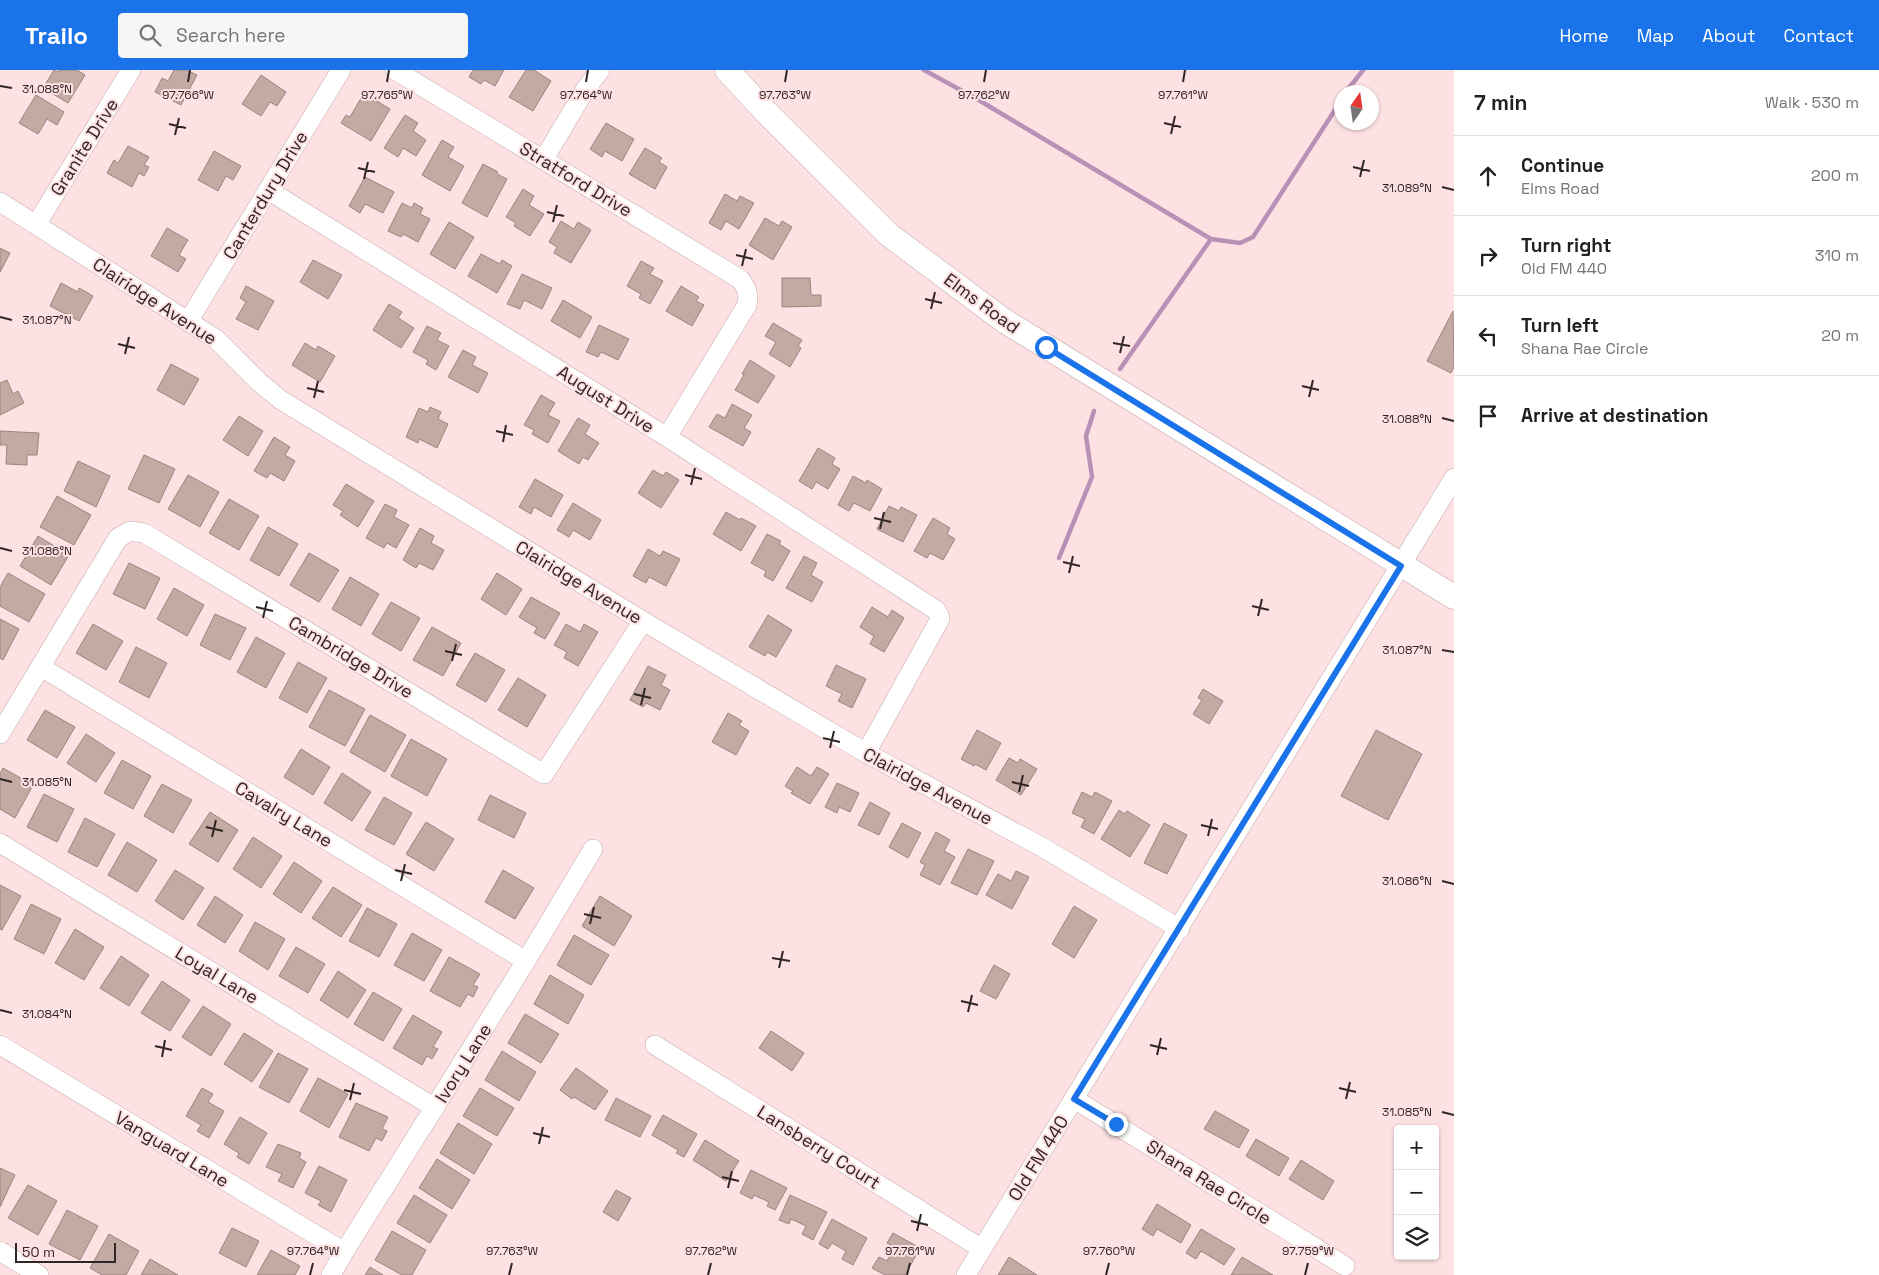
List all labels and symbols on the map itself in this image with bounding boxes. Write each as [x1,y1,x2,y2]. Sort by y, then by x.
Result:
text: 31.088°N [22,81,72,97]
north arrow [1334,85,1379,130]
text: 97.766°W [162,87,215,103]
text: 97.765°W [361,87,413,103]
text: 97.764°W [560,87,613,103]
text: 97.763°W [759,87,812,103]
text: 97.762°W [958,87,1010,103]
text: 97.761°W [1158,87,1208,103]
street label: Granite Drive [45,94,123,200]
street label: Canterdury Drive [218,127,312,263]
street label: Stratford Drive [515,136,637,222]
text: 31.089°N [1382,180,1432,196]
street label: Clairidge Avenue [88,252,222,350]
street label: Elms Road [940,268,1024,338]
text: 31.087°N [22,312,72,328]
route start [1035,336,1058,359]
street label: August Drive [553,360,659,438]
text: 31.088°N [1382,411,1432,427]
street label: Clairidge Avenue [511,535,647,629]
text: 31.086°N [22,543,72,559]
street label: Cambridge Drive [284,611,418,703]
text: 31.087°N [1382,642,1432,658]
street label: Clairidge Avenue [859,742,997,830]
text: 31.085°N [22,774,72,790]
street label: Cavalry Lane [231,776,337,852]
text: 31.086°N [1382,873,1432,889]
street label: Loyal Lane [171,941,263,1009]
text: 31.084°N [22,1006,72,1022]
street label: Ivory Lane [430,1019,496,1107]
street label: Lansberry Court [753,1100,885,1194]
text: 31.085°N [1382,1104,1432,1120]
street label: Vanguard Lane [111,1106,233,1192]
street label: Old FM 440 [1003,1111,1073,1205]
route end [1105,1113,1128,1136]
street label: Shana Rae Circle [1142,1134,1276,1230]
scale bar [15,1240,116,1263]
text: 97.764°W [287,1243,340,1259]
text: 97.763°W [486,1243,539,1259]
text: 97.762°W [685,1243,737,1259]
text: 97.761°W [885,1243,935,1259]
text: 97.760°W [1083,1243,1136,1259]
text: 97.759°W [1282,1243,1335,1259]

